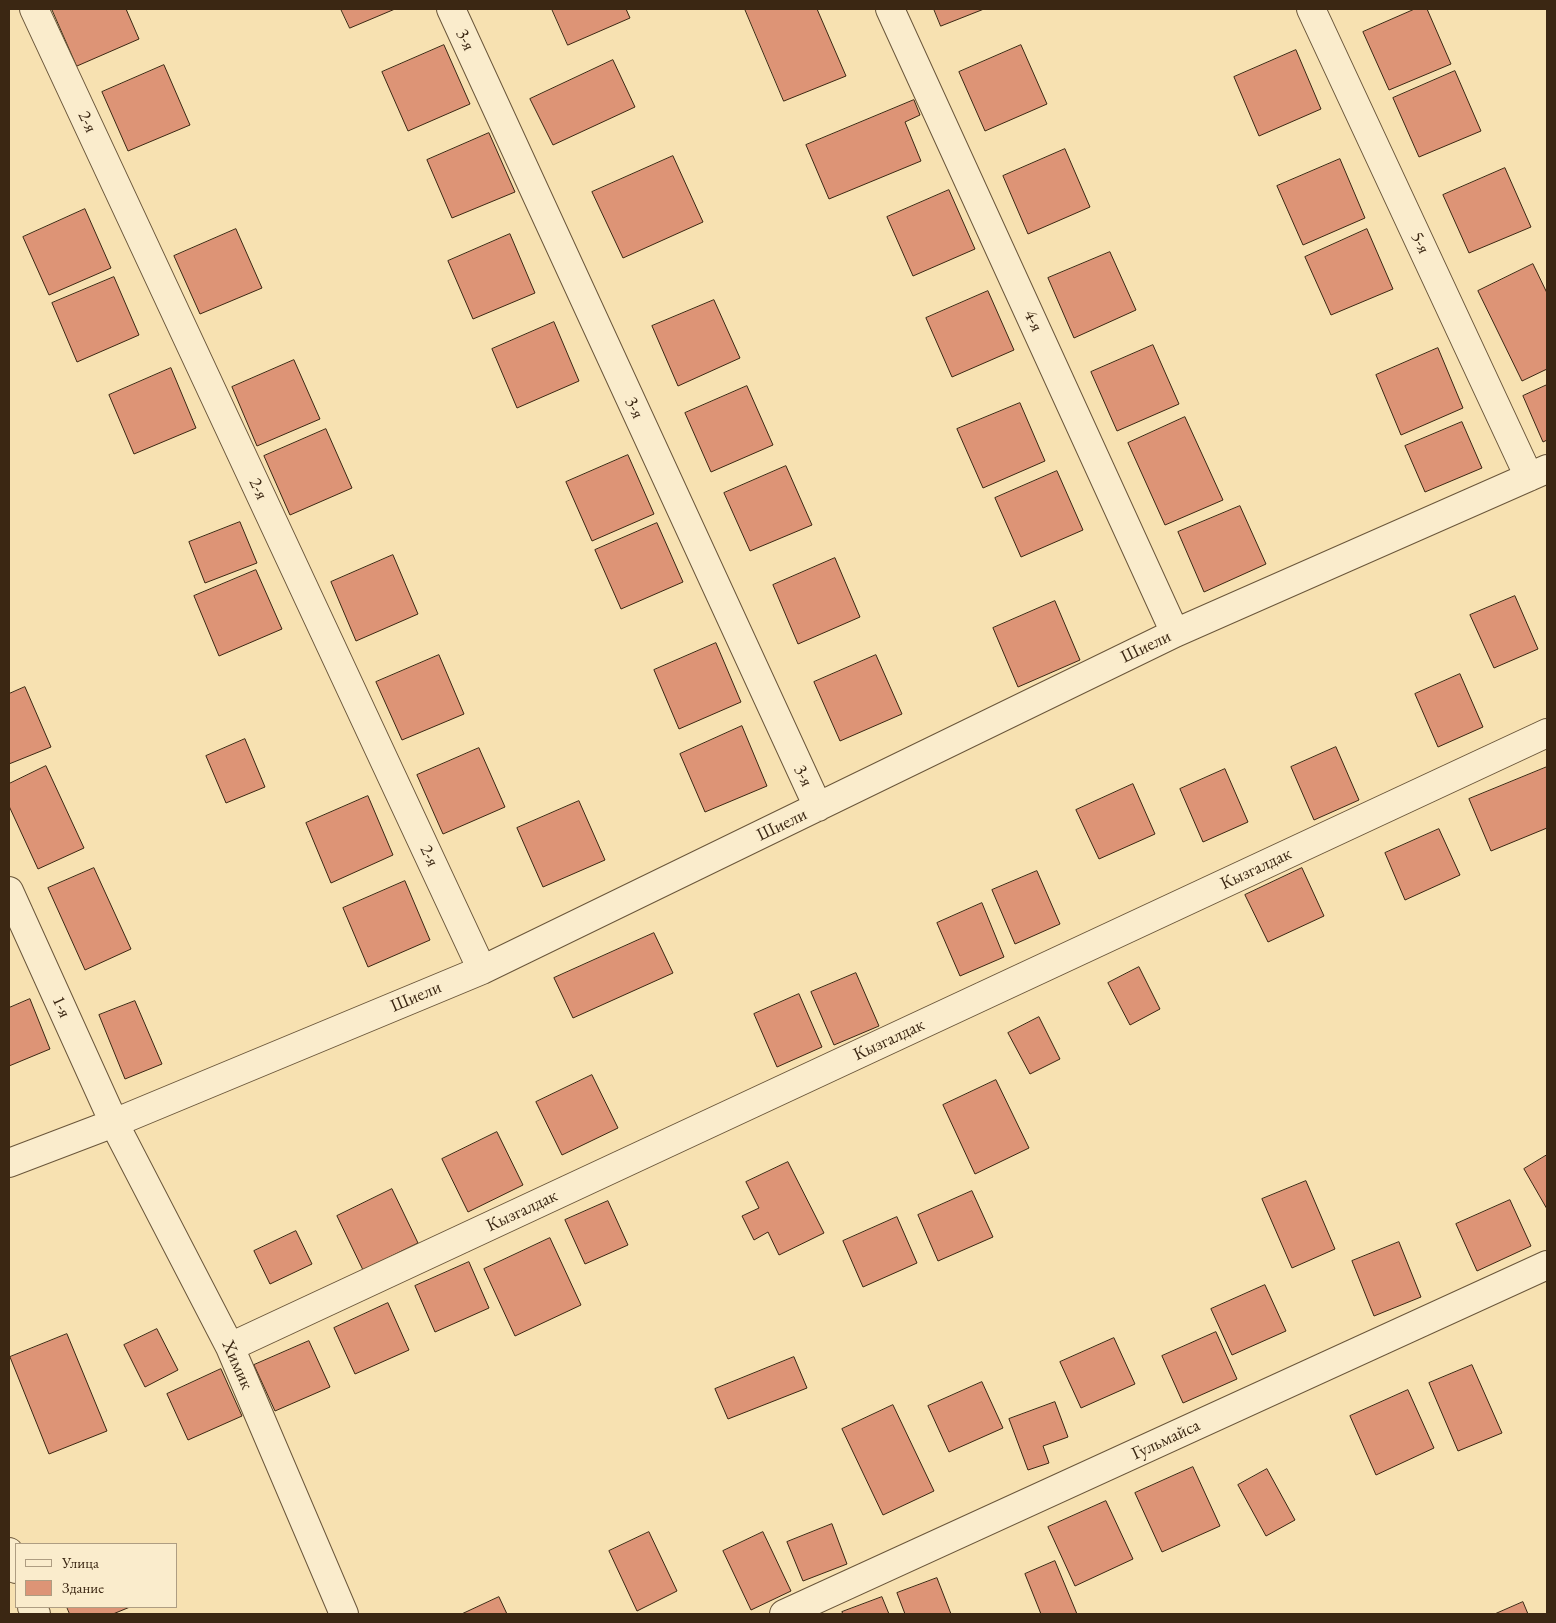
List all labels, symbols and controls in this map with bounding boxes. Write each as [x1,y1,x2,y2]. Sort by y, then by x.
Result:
street label: 3-я [451,26,479,54]
street label: 2-я [73,108,101,136]
street label: 5-я [1406,229,1434,257]
street label: 4-я [1019,307,1047,335]
street label: 3-я [620,394,648,422]
street label: 2-я [244,475,272,503]
street label: Шиели [1117,626,1175,668]
street label: 3-я [789,762,817,790]
street label: Шиели [753,804,811,846]
street label: 2-я [415,842,443,870]
street label: Кызгалдак [1217,843,1295,895]
street label: Шиели [387,977,445,1017]
street label: 1-я [47,993,75,1021]
street label: Кызгалдак [850,1014,928,1066]
street label: Кызгалдак [483,1185,561,1237]
street label: Химик [217,1337,257,1393]
street label: Гульмайса [1128,1415,1204,1465]
legend [15,1543,178,1608]
text: Улица [62,1553,99,1572]
text: Здание [62,1578,104,1597]

